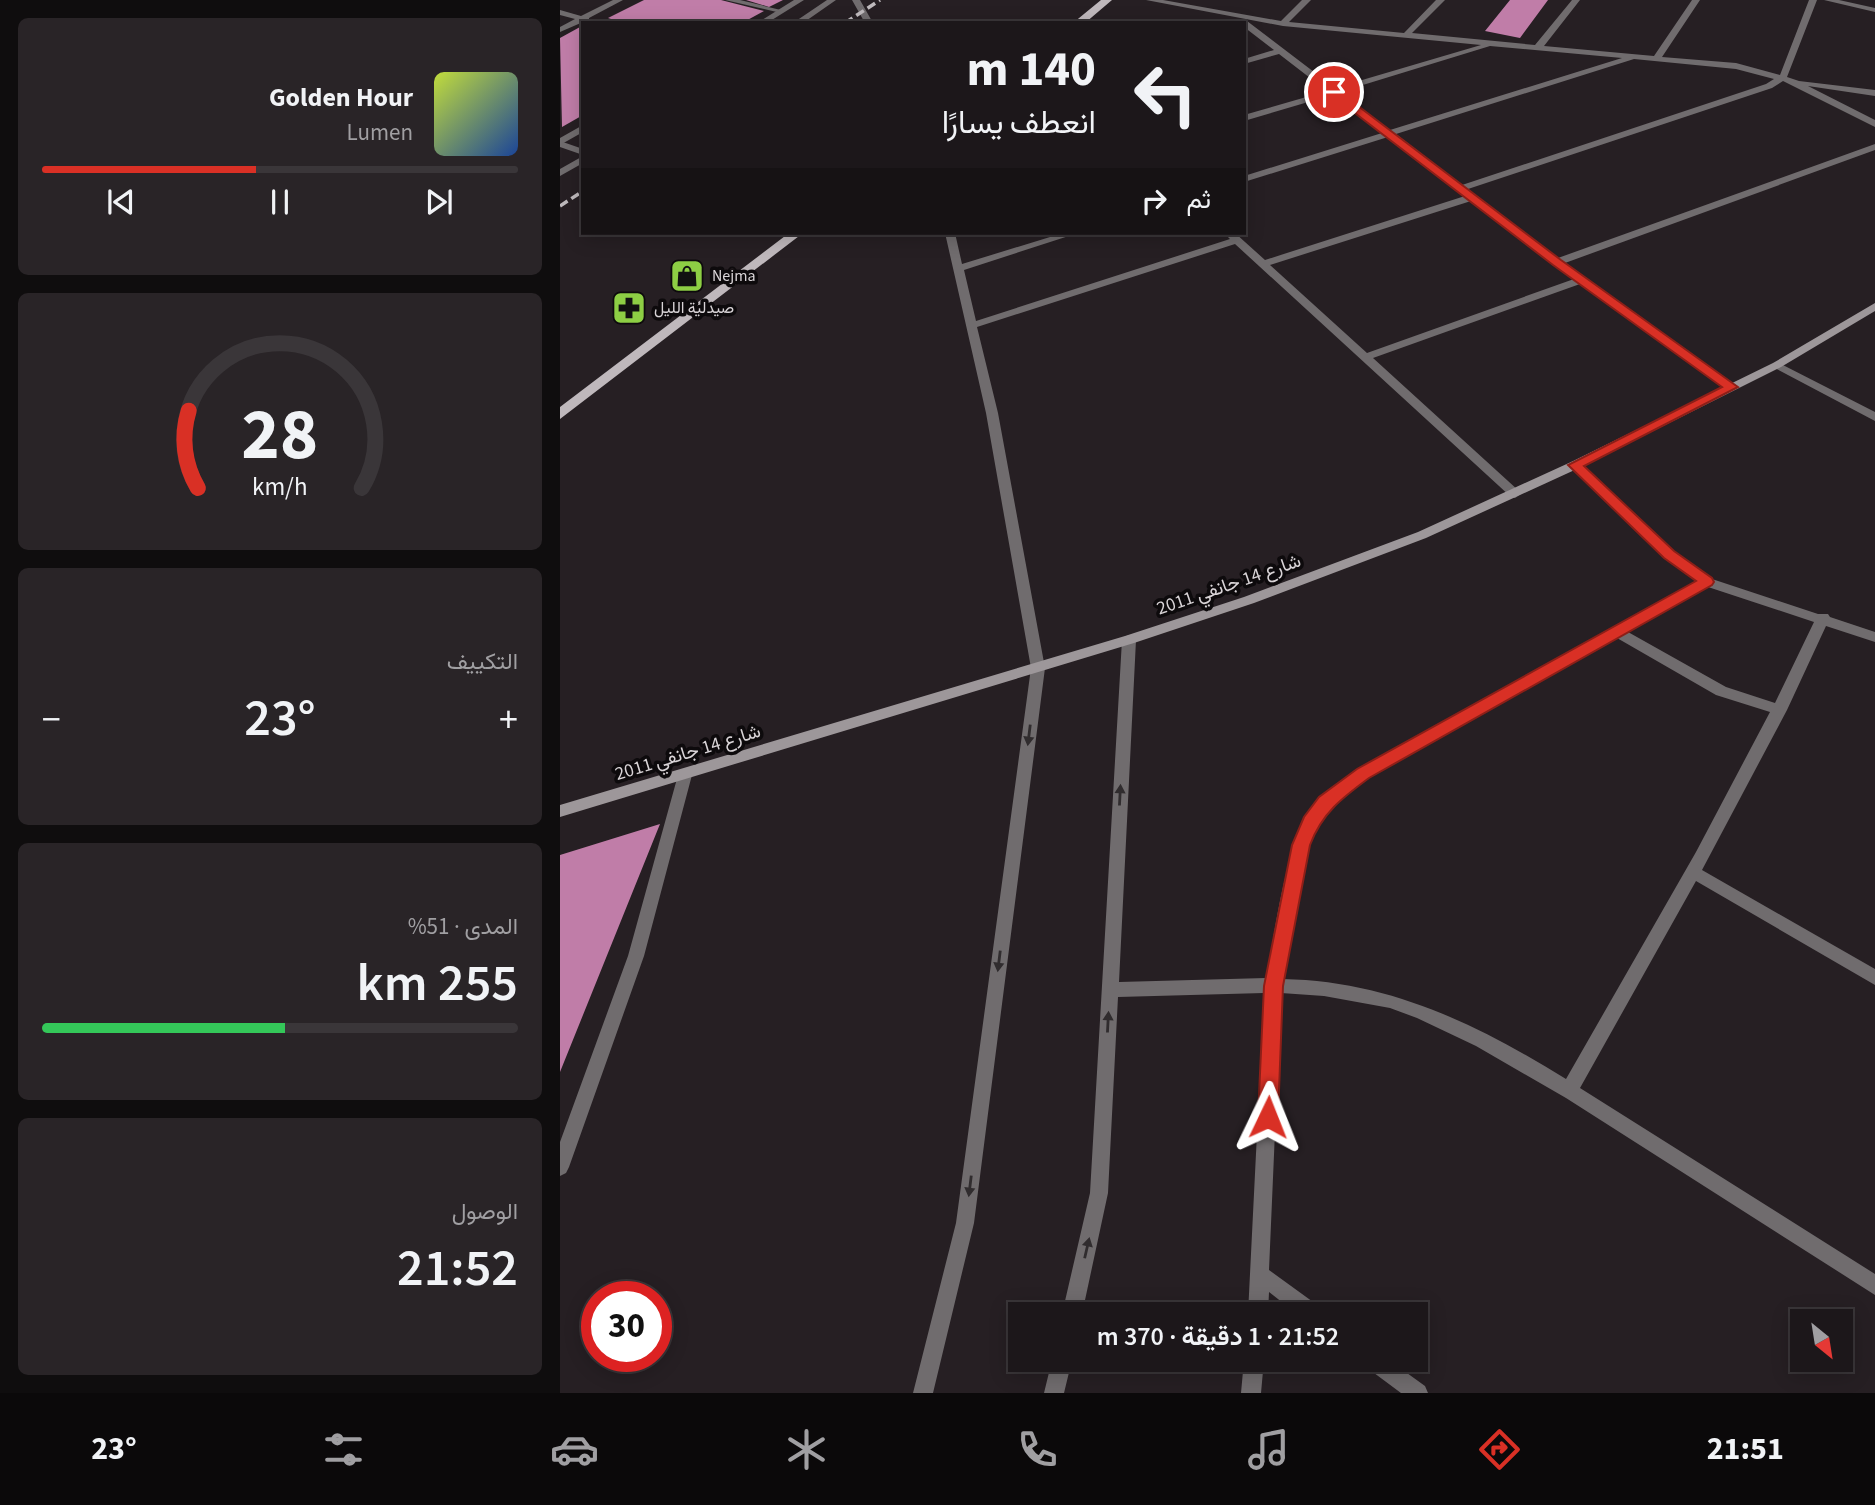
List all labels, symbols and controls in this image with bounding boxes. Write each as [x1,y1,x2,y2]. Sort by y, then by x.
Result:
text: 140 m [967,35,1096,105]
icon: left [1120,49,1211,140]
pin [1304,62,1364,122]
icon: arrive [1315,73,1353,111]
text: Golden Hour [269,79,413,116]
text: انعطف يسارًا [942,100,1096,146]
text: Lumen [346,116,413,149]
text: ثم [1187,181,1211,218]
icon: right [1135,182,1173,220]
icon: previous [102,183,140,221]
icon: pause [261,183,299,221]
icon: next [420,183,458,221]
shop icon: Nejma [668,257,706,295]
place label: Nejma [712,265,756,287]
pharmacy icon: صيدلية الليل [610,289,648,327]
place label: صيدلية الليل [654,297,734,319]
text: 28 [242,383,318,487]
text: km/h [252,468,308,504]
street label: شارع 14 جانفي 2011 [1153,548,1305,623]
text: التكييف [447,645,518,678]
text: 23° [244,682,316,756]
text: − [42,693,61,747]
text: + [499,693,518,747]
street label: شارع 14 جانفي 2011 [612,718,765,789]
one-way arrow [1023,724,1034,746]
one-way arrow [1115,783,1126,805]
text: المدى · 51% [408,910,518,943]
text: 255 km [357,947,518,1021]
one-way arrow [994,950,1005,972]
one-way arrow [1103,1011,1114,1033]
position arrow [1231,1080,1305,1154]
one-way arrow [964,1175,975,1197]
text: الوصول [452,1195,518,1228]
text: 21:52 [397,1232,518,1306]
one-way arrow [1082,1237,1093,1259]
speed limit sign: 30 [581,1281,672,1372]
north arrow [1790,1309,1853,1372]
map controls [1790,1309,1853,1372]
text: 21:52 · 1 دقيقة · 370 m [1097,1318,1339,1355]
icon: filters [319,1425,368,1474]
icon: car [550,1425,599,1474]
icon: climate [782,1425,831,1474]
icon: phone [1013,1425,1062,1474]
icon: music [1244,1425,1293,1474]
icon: directions [1475,1425,1524,1474]
text: 23° [91,1426,137,1472]
text: 21:51 [1707,1426,1784,1472]

